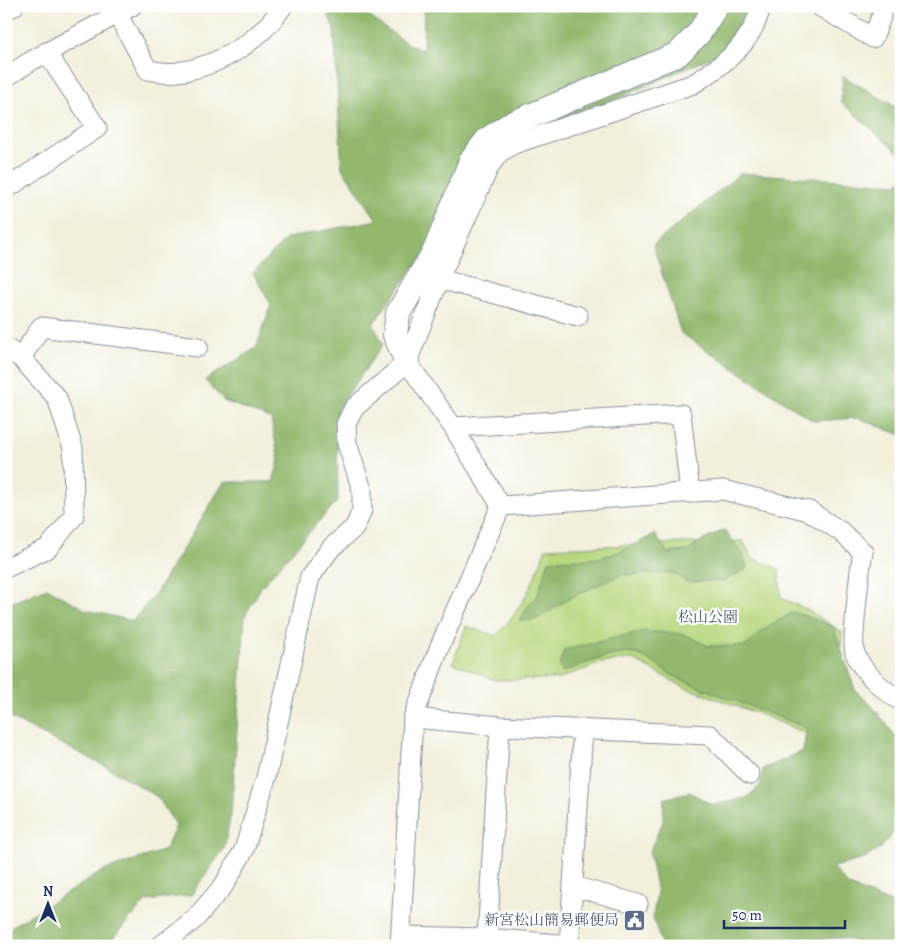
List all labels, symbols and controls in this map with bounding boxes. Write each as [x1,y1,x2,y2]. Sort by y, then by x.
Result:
park label: 松山公園 [678,607,738,627]
north arrow [22,880,72,930]
text: N [43,882,53,901]
scale bar [724,897,846,929]
text: 50 m [732,905,762,925]
public building icon: 新宮松山簡易郵便局 [623,908,647,932]
place label: 新宮松山簡易郵便局 [484,910,619,930]

